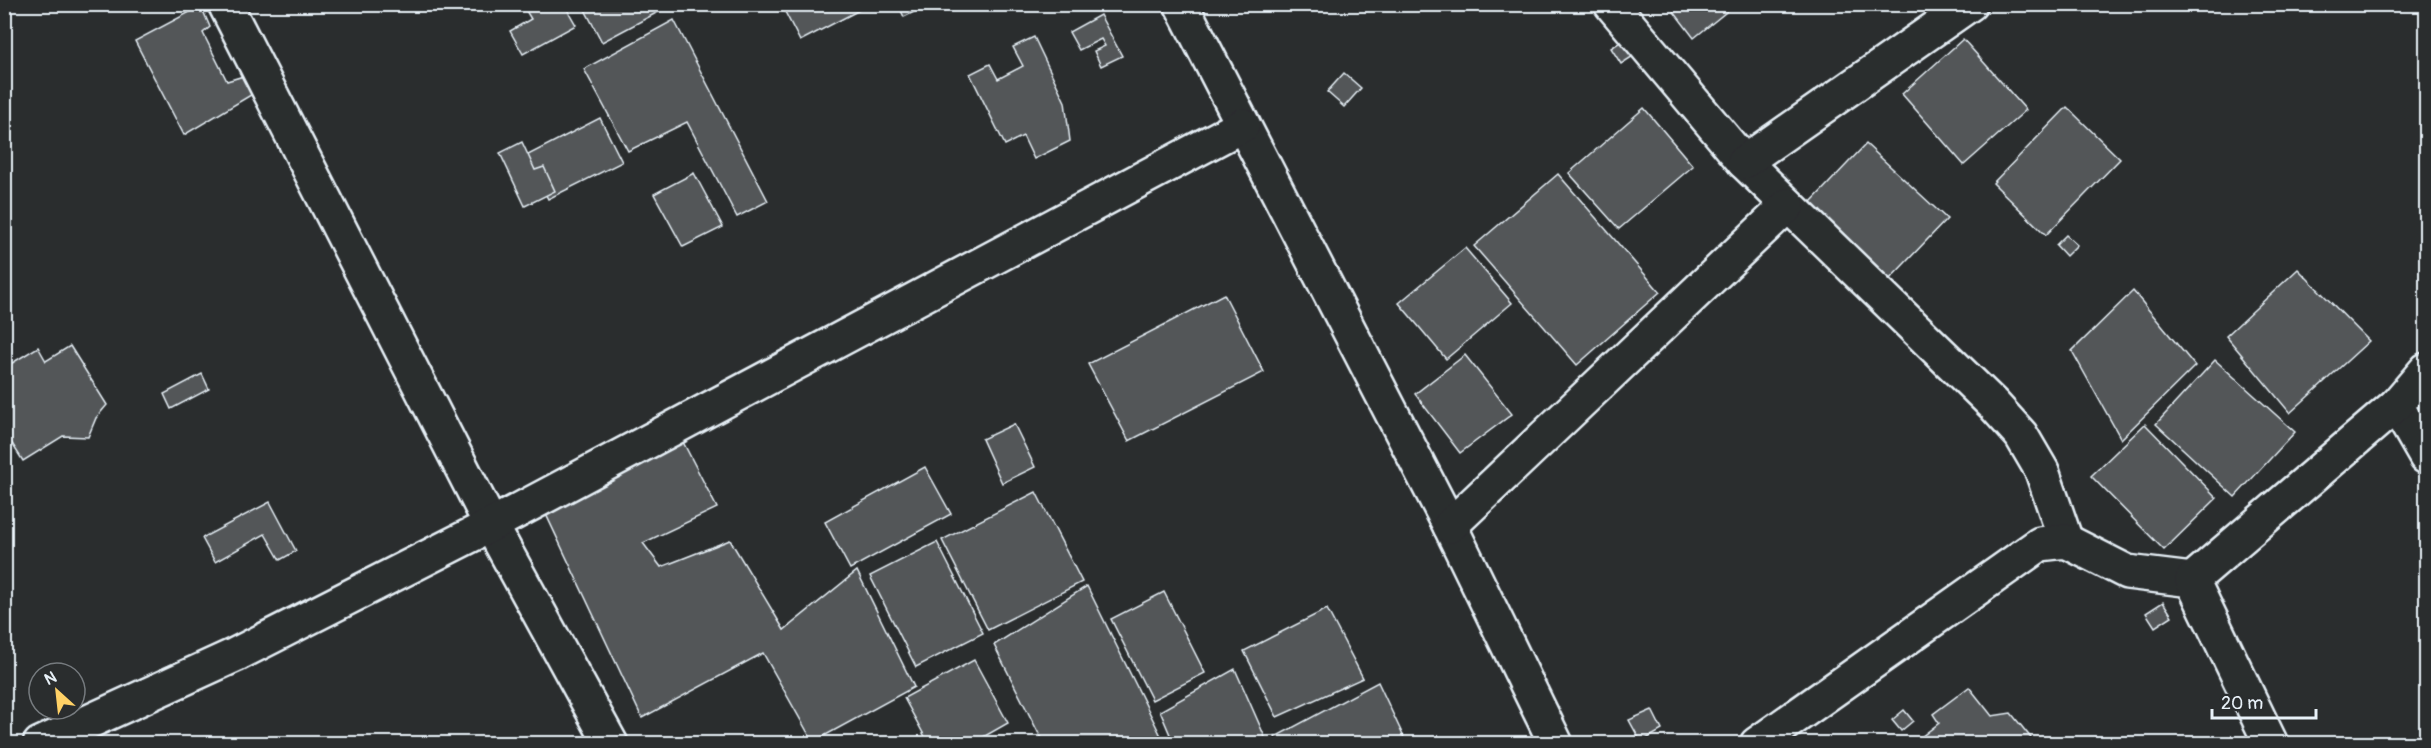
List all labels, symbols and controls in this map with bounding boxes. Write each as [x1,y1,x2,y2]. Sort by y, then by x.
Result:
north arrow [27,661,87,721]
text: N [41,667,60,690]
scale bar [2212,682,2316,720]
text: 20 m [2221,692,2263,715]

